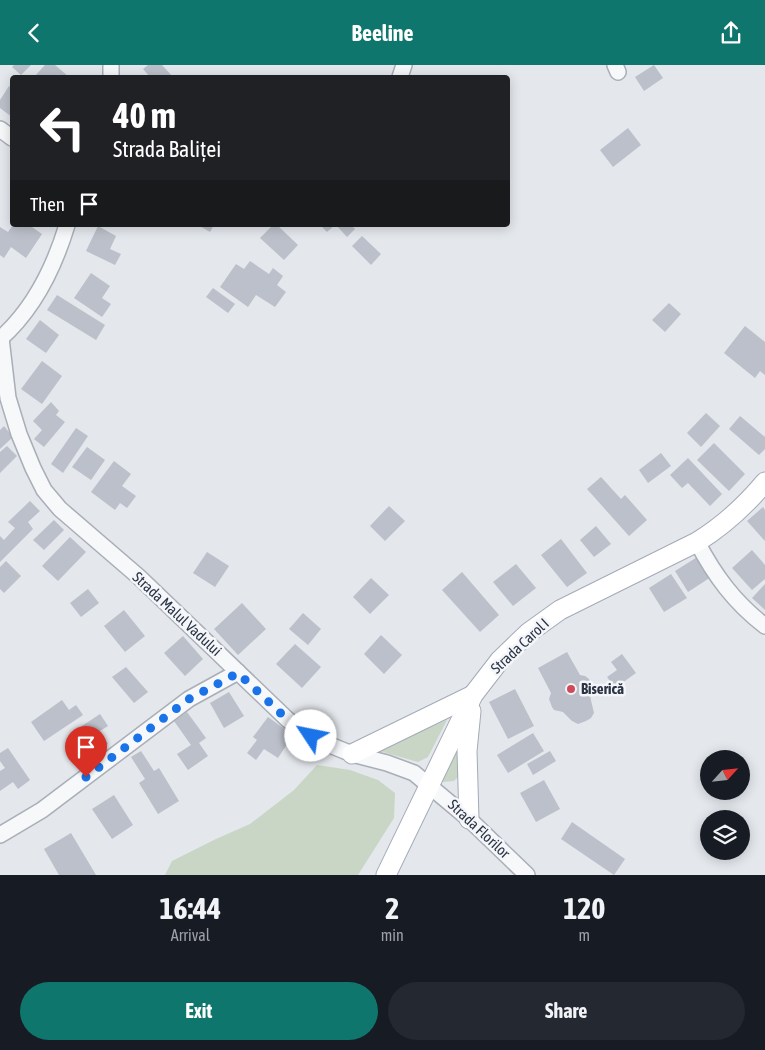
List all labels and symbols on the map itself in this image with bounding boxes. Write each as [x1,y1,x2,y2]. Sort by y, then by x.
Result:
street label: Strada Malul Vadului [129,568,225,659]
street label: Strada Carol I [487,615,552,677]
place label: Biserică [581,680,624,697]
marker: Biserică [565,683,577,695]
position arrow [284,709,336,761]
pin [65,726,107,777]
north arrow [700,750,750,800]
street label: Strada Florilor [445,796,514,862]

